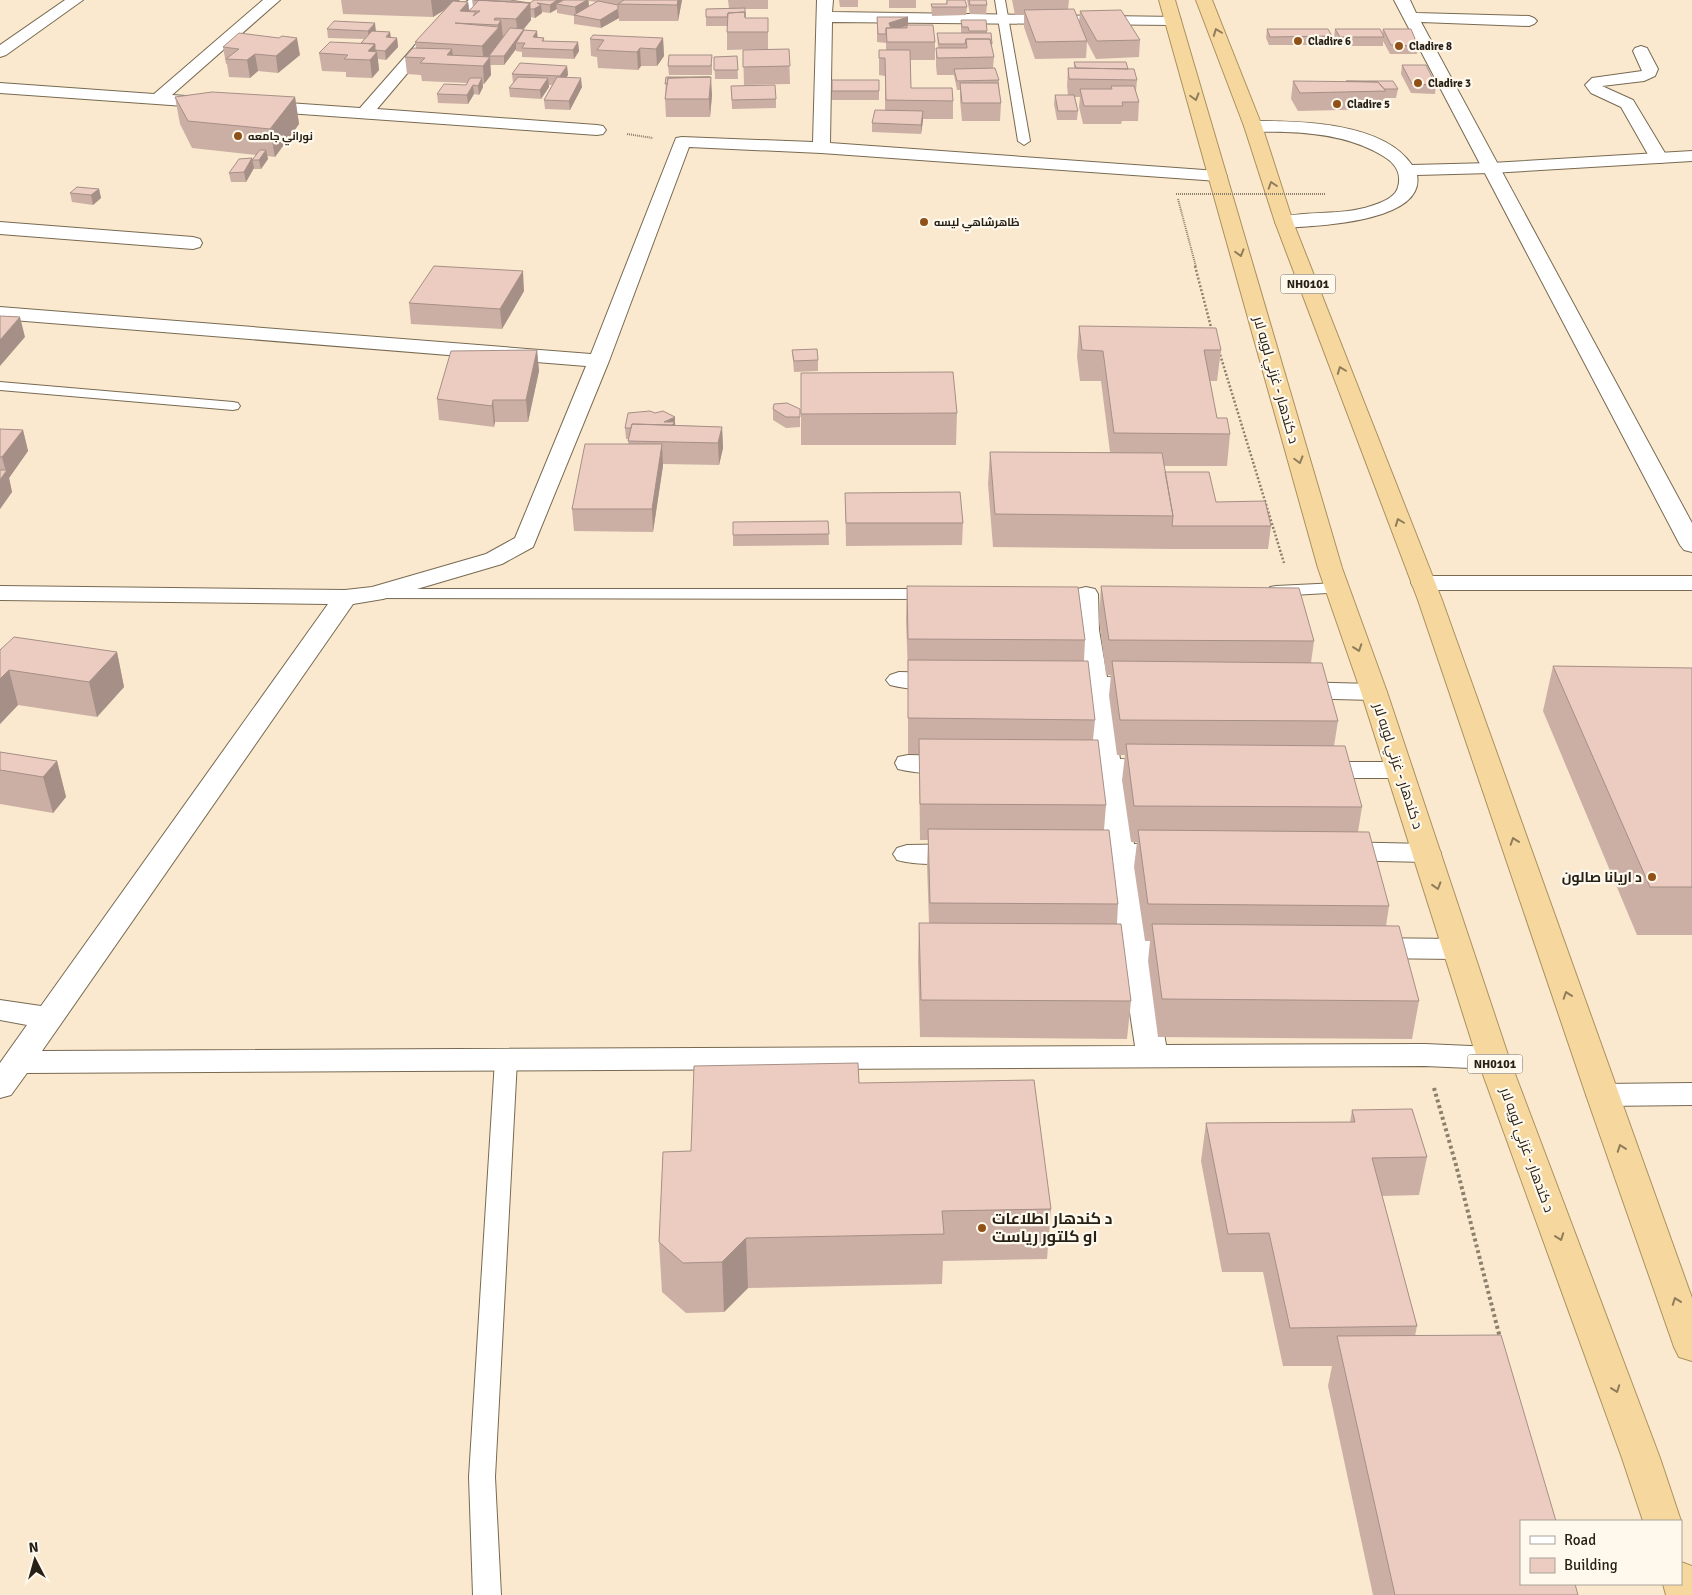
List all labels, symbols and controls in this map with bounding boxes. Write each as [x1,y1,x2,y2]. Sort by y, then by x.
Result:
one-way arrow [1213,28,1223,37]
marker: Cladire 6 [1292,35,1304,47]
place label: Cladire 6 [1308,35,1351,48]
marker: Cladire 8 [1393,40,1405,52]
place label: Cladire 8 [1409,40,1452,53]
marker: Cladire 3 [1412,77,1424,89]
place label: Cladire 3 [1428,77,1471,90]
one-way arrow [1190,93,1200,101]
marker: Cladire 5 [1331,98,1343,110]
place label: Cladire 5 [1347,98,1390,111]
marker: نوراني جامعه [232,130,244,142]
place label: نوراني جامعه [248,130,313,146]
one-way arrow [1268,181,1278,190]
marker: ظاهرشاهي لیسه [918,216,930,228]
place label: ظاهرشاهي لیسه [934,216,1020,232]
one-way arrow [1235,249,1245,257]
road number: NH0101 [1280,274,1336,294]
street label: د کندهار - غزني لويه لار [1247,314,1302,446]
one-way arrow [1337,366,1347,375]
one-way arrow [1293,456,1304,464]
one-way arrow [1395,518,1405,527]
one-way arrow [1353,643,1363,652]
street label: د کندهار - غزني لويه لار [1366,700,1426,832]
one-way arrow [1510,838,1520,846]
place label: د اریانا صالون [1562,869,1642,886]
marker: د اریانا صالون [1646,871,1658,883]
one-way arrow [1431,881,1441,889]
one-way arrow [1563,991,1573,1000]
road number: NH0101 [1468,1054,1522,1074]
street label: د کندهار - غزني لويه لار [1493,1084,1557,1216]
one-way arrow [1617,1144,1627,1153]
place label: د کندهار اطلاعات او کلتور رياست [992,1209,1113,1247]
marker: د کندهار اطلاعات او کلتور رياست [976,1222,988,1234]
one-way arrow [1554,1232,1564,1241]
one-way arrow [1672,1297,1682,1306]
one-way arrow [1610,1385,1620,1393]
legend [1520,1520,1682,1585]
text: Road [1564,1531,1596,1549]
north arrow [10,1535,60,1585]
text: N [28,1539,39,1557]
text: Building [1564,1556,1618,1574]

